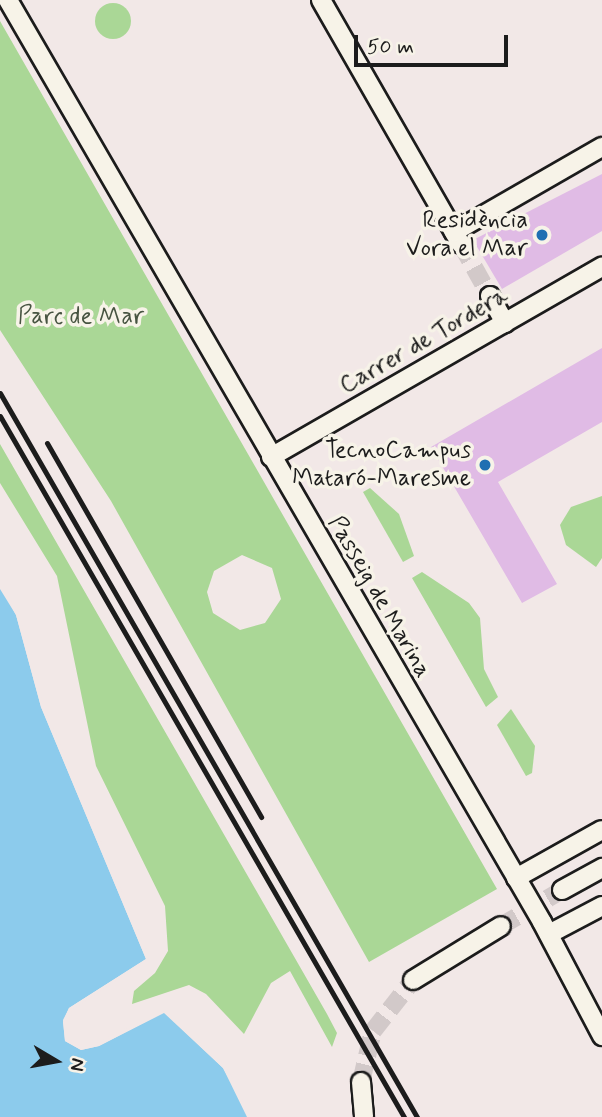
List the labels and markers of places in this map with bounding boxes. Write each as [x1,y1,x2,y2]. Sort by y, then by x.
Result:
place label: Residència Vora el Mar [408,207,528,263]
marker: Residència Vora el Mar [534,227,550,243]
place label: TecnoCampus Mataró-Maresme [292,437,471,493]
marker: TecnoCampus Mataró-Maresme [477,457,493,473]

